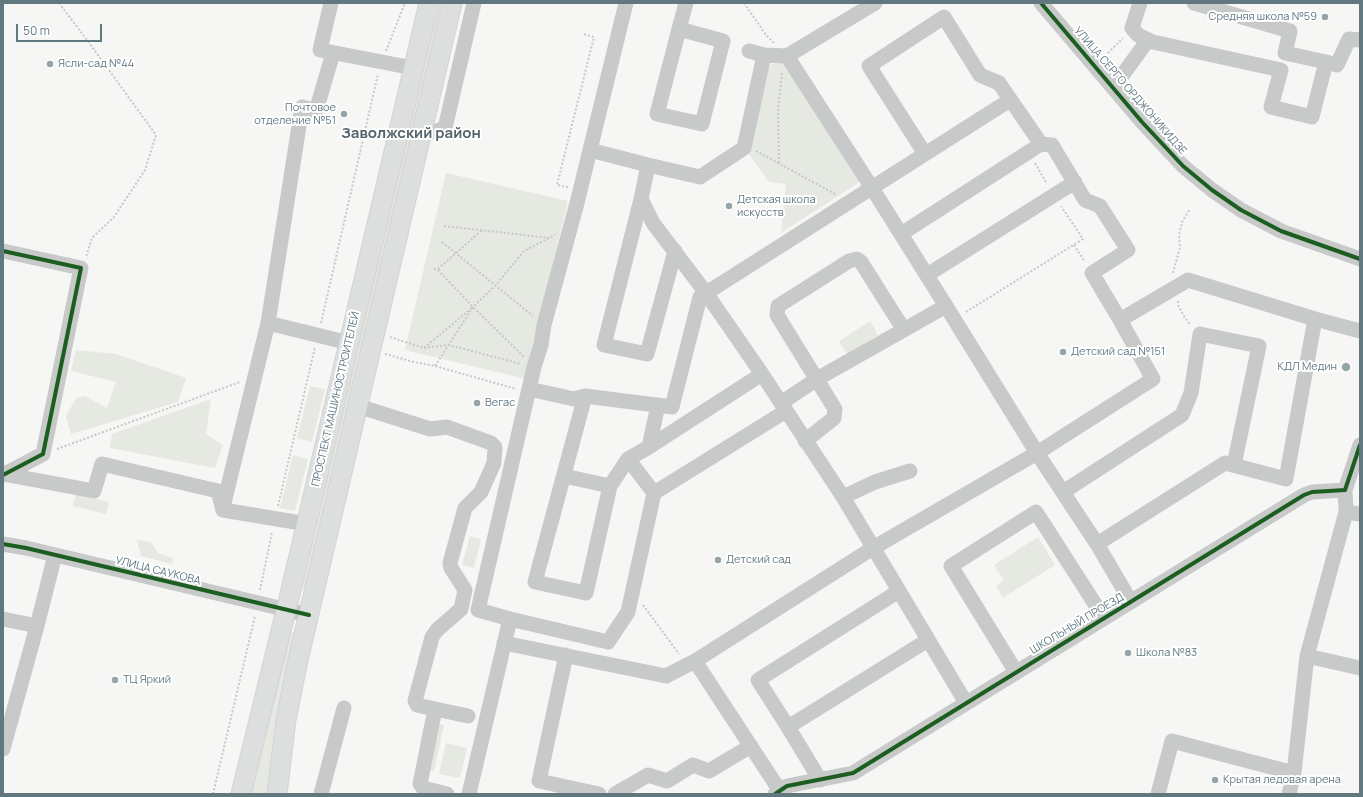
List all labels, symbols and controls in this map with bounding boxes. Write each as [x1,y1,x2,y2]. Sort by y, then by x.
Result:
place label: Средняя школа №59 [1209,10,1317,24]
marker: Средняя школа №59 [1320,12,1330,22]
scale bar [18,16,104,42]
text: 50 m [23,22,50,39]
street label: УЛИЦА СЕРГО ОРДЖОНИКИДЗЕ [1071,24,1189,158]
place label: Ясли-сад №44 [58,57,134,71]
marker: Ясли-сад №44 [45,59,55,69]
place label: Почтовое отделение №51 [254,101,336,127]
marker: Почтовое отделение №51 [339,109,349,119]
district label: Заволжский район [341,125,481,143]
place label: Детская школа искусств [737,193,815,219]
marker: Детская школа искусств [724,201,734,211]
street label: ПРОСПЕКТ МАШИНОСТРОИТЕЛЕЙ [309,310,363,488]
place label: Детский сад №151 [1071,345,1165,359]
marker: Детский сад №151 [1058,347,1068,357]
place label: КДЛ Медин [1277,360,1337,374]
marker: КДЛ Медин [1340,361,1352,373]
place label: Вегас [485,396,515,410]
marker: Вегас [472,398,482,408]
place label: Детский сад [726,553,791,567]
street label: УЛИЦА САУКОВА [114,554,202,588]
marker: Детский сад [713,555,723,565]
street label: ШКОЛЬНЫЙ ПРОЕЗД [1028,591,1126,657]
place label: Школа №83 [1136,646,1197,660]
marker: Школа №83 [1123,648,1133,658]
place label: ТЦ Яркий [123,673,171,687]
marker: ТЦ Яркий [110,675,120,685]
place label: Крытая ледовая арена [1223,773,1341,787]
marker: Крытая ледовая арена [1210,775,1220,785]

